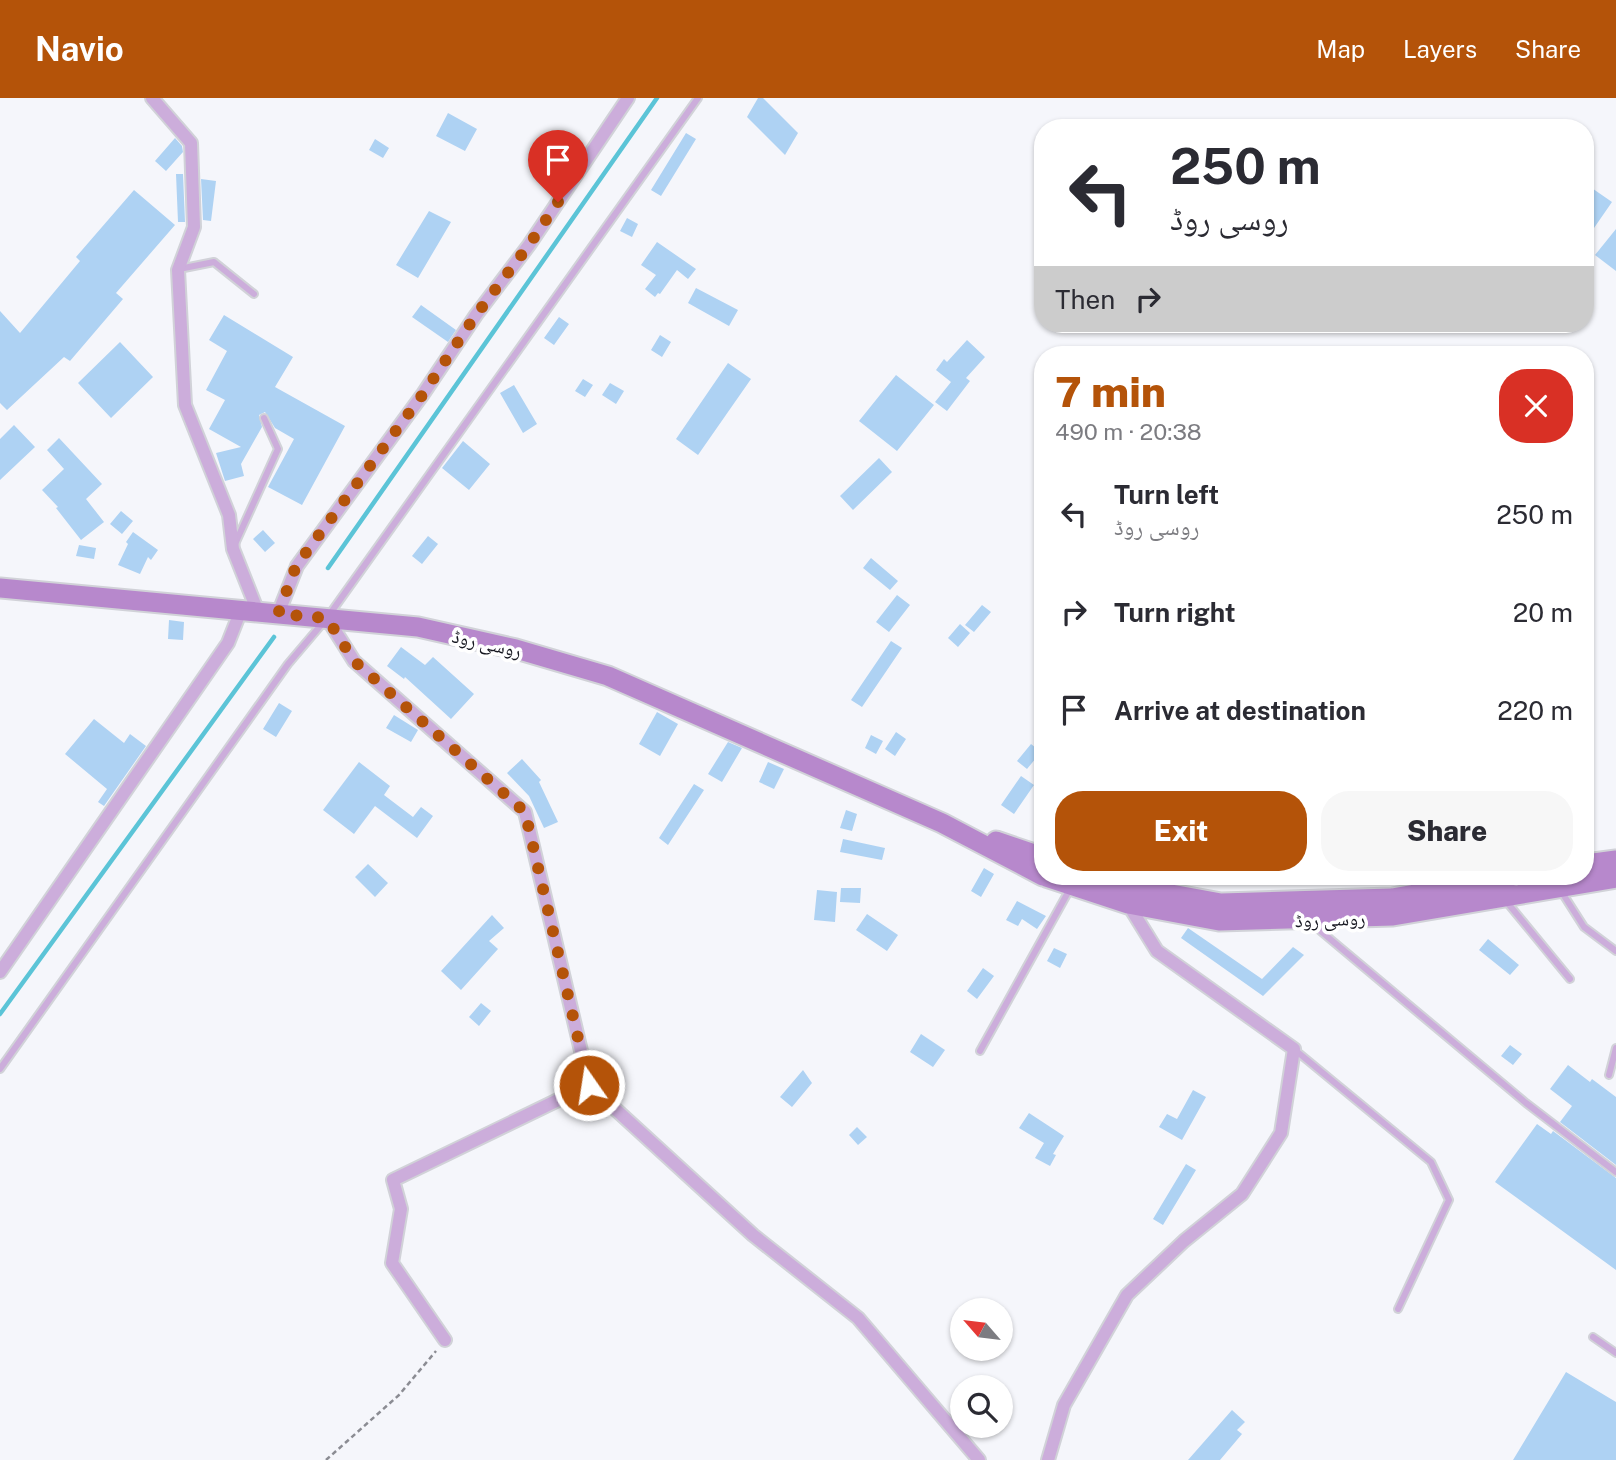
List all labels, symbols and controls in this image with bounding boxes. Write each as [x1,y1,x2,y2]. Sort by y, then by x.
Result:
text: Navio [35,30,124,68]
text: Map [1316,35,1365,63]
text: Layers [1403,35,1477,63]
text: Share [1515,35,1581,63]
pin [528,130,588,202]
text: 250 m [1170,137,1321,195]
icon: arrive [539,141,577,179]
icon: left [1055,147,1146,238]
text: روسی روڈ [1170,200,1289,237]
icon: right [1129,280,1167,318]
text: Then [1055,284,1115,315]
text: 7 min [1055,367,1166,416]
button: close [1499,369,1573,443]
text: 490 m · 20:38 [1055,418,1202,445]
text: Turn left [1114,479,1219,510]
icon: left [1055,495,1093,533]
text: 250 m [1496,499,1573,530]
text: روسی روڈ [1114,513,1199,540]
icon: right [1055,593,1093,631]
text: Turn right [1114,597,1236,628]
text: 20 m [1513,597,1573,628]
street label: روسی روڈ [450,624,524,663]
icon: arrive [1055,691,1093,729]
text: Arrive at destination [1114,695,1366,726]
text: 220 m [1497,695,1573,726]
button: Exit [1055,791,1307,871]
button: Share [1321,791,1573,871]
street label: روسی روڈ [1294,907,1366,932]
position arrow [552,1048,626,1122]
north arrow [950,1298,1013,1362]
map controls [950,1298,1013,1438]
button: search [950,1375,1013,1438]

